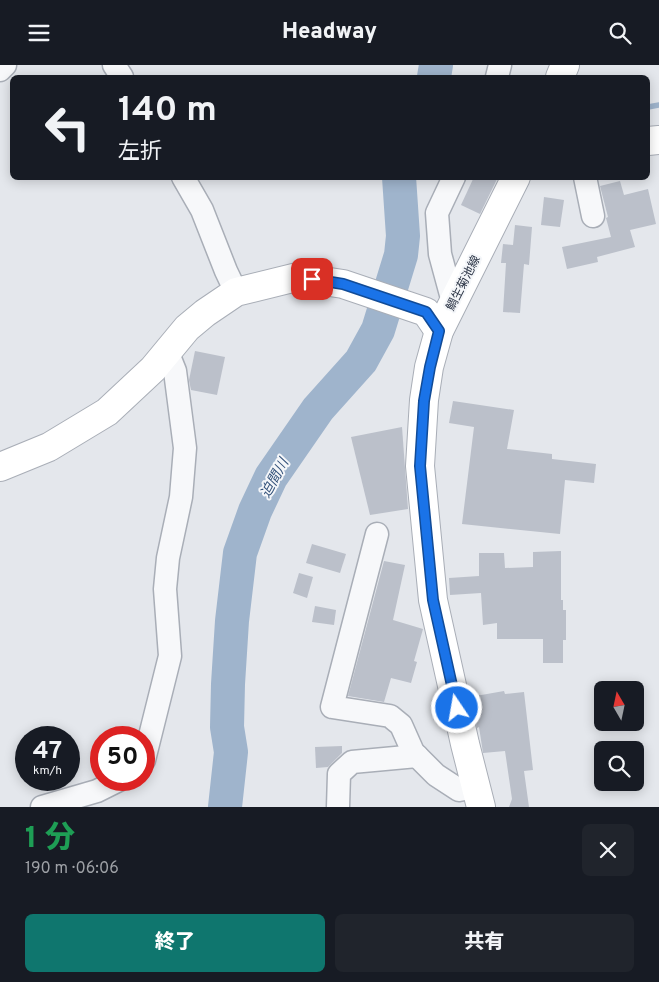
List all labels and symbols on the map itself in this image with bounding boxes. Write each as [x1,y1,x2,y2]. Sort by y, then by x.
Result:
street label: 鯛生菊池線 [443,253,485,314]
pin [291,258,333,300]
water label: 迫間川 [258,454,294,501]
position arrow [430,681,482,733]
north arrow [594,681,644,731]
speed limit sign: 50 [90,726,155,791]

